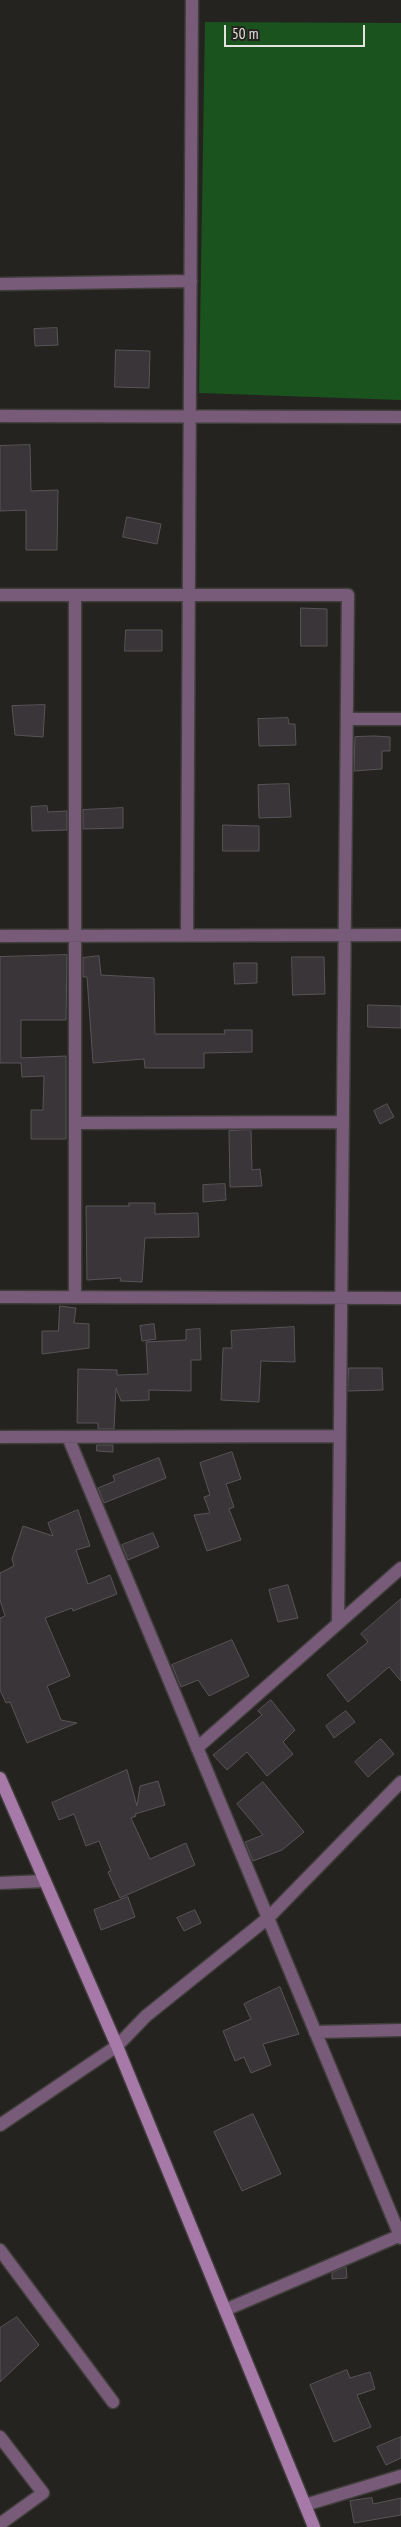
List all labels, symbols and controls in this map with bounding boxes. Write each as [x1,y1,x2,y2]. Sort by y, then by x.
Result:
scale bar [226,15,367,47]
text: 50 m [232,24,258,43]

